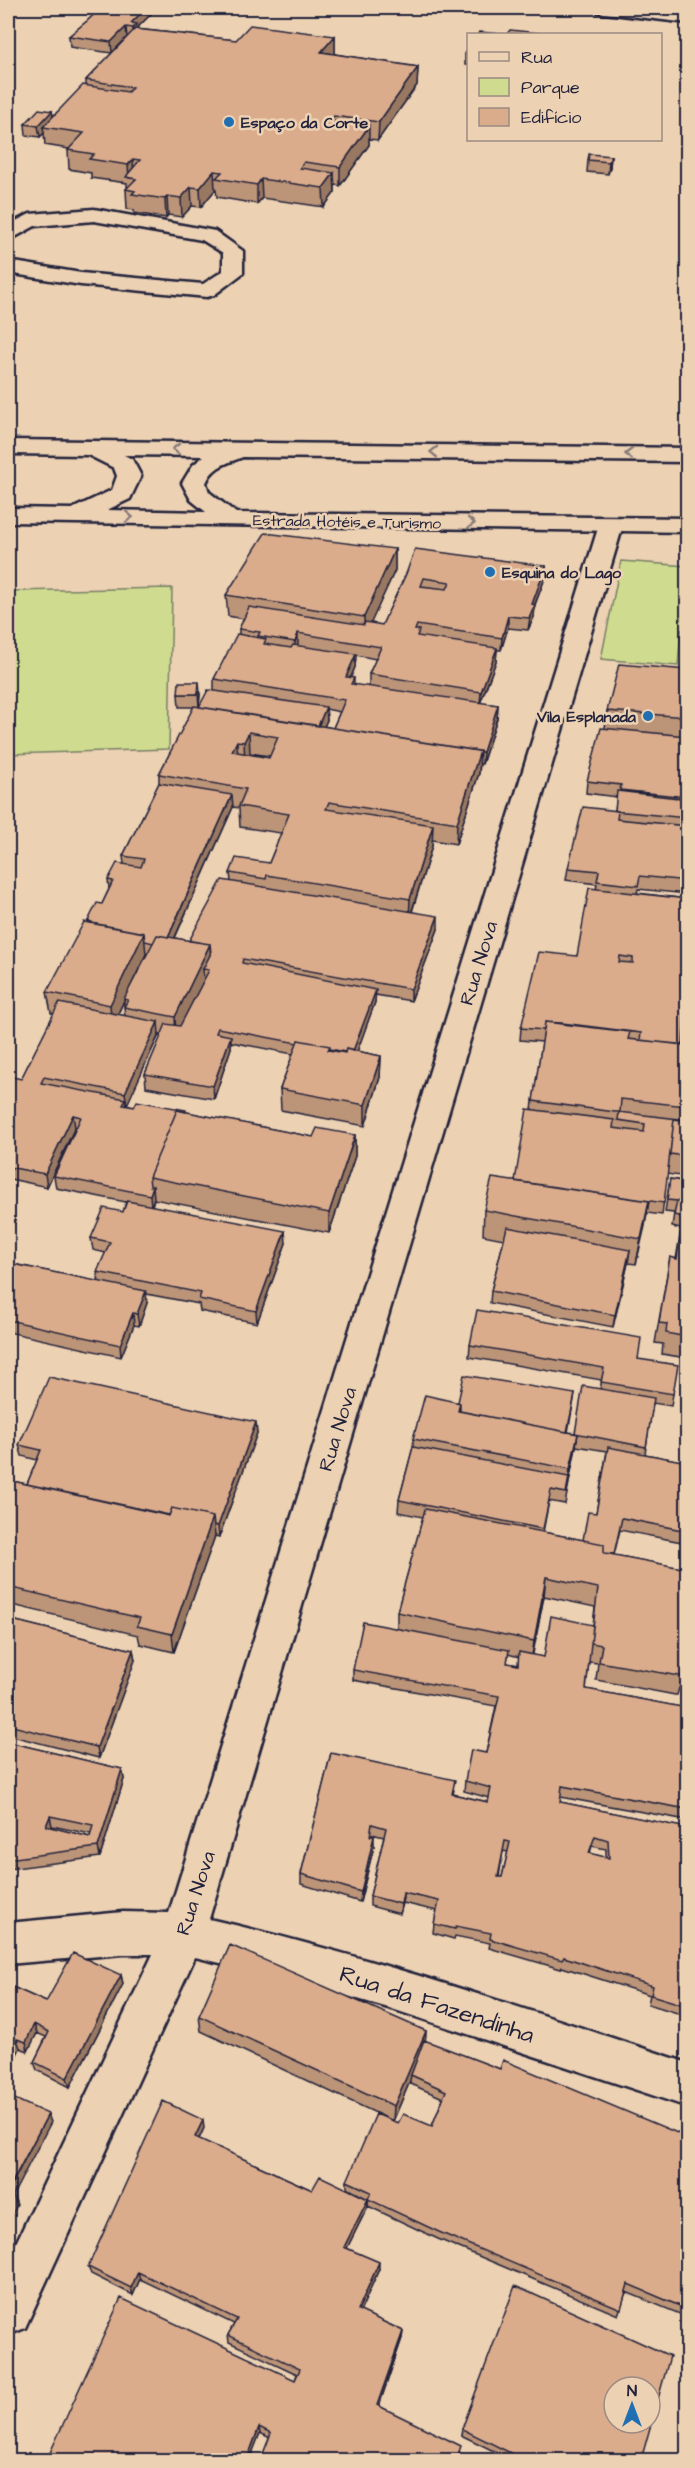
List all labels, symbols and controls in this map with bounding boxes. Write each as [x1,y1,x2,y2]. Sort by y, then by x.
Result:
legend [467,33,662,141]
text: Rua [521,45,552,70]
text: Parque [521,75,580,100]
text: Edifício [521,105,581,130]
place label: Espaço da Corte [241,112,368,134]
marker: Espaço da Corte [222,115,236,129]
one-way arrow [172,443,181,455]
one-way arrow [430,446,439,458]
one-way arrow [625,448,634,460]
street label: Estrada Hotéis e Turismo [253,509,441,535]
one-way arrow [124,510,133,523]
one-way arrow [466,517,475,529]
place label: Esquina do Lago [502,562,622,586]
marker: Esquina do Lago [483,565,497,579]
place label: Vila Esplanada [536,706,637,728]
marker: Vila Esplanada [641,709,655,723]
street label: Rua Nova [453,918,505,1009]
street label: Rua Nova [312,1384,364,1475]
street label: Rua Nova [169,1848,223,1939]
street label: Rua da Fazendinha [335,1957,538,2052]
north arrow [602,2375,662,2435]
text: N [627,2380,637,2402]

